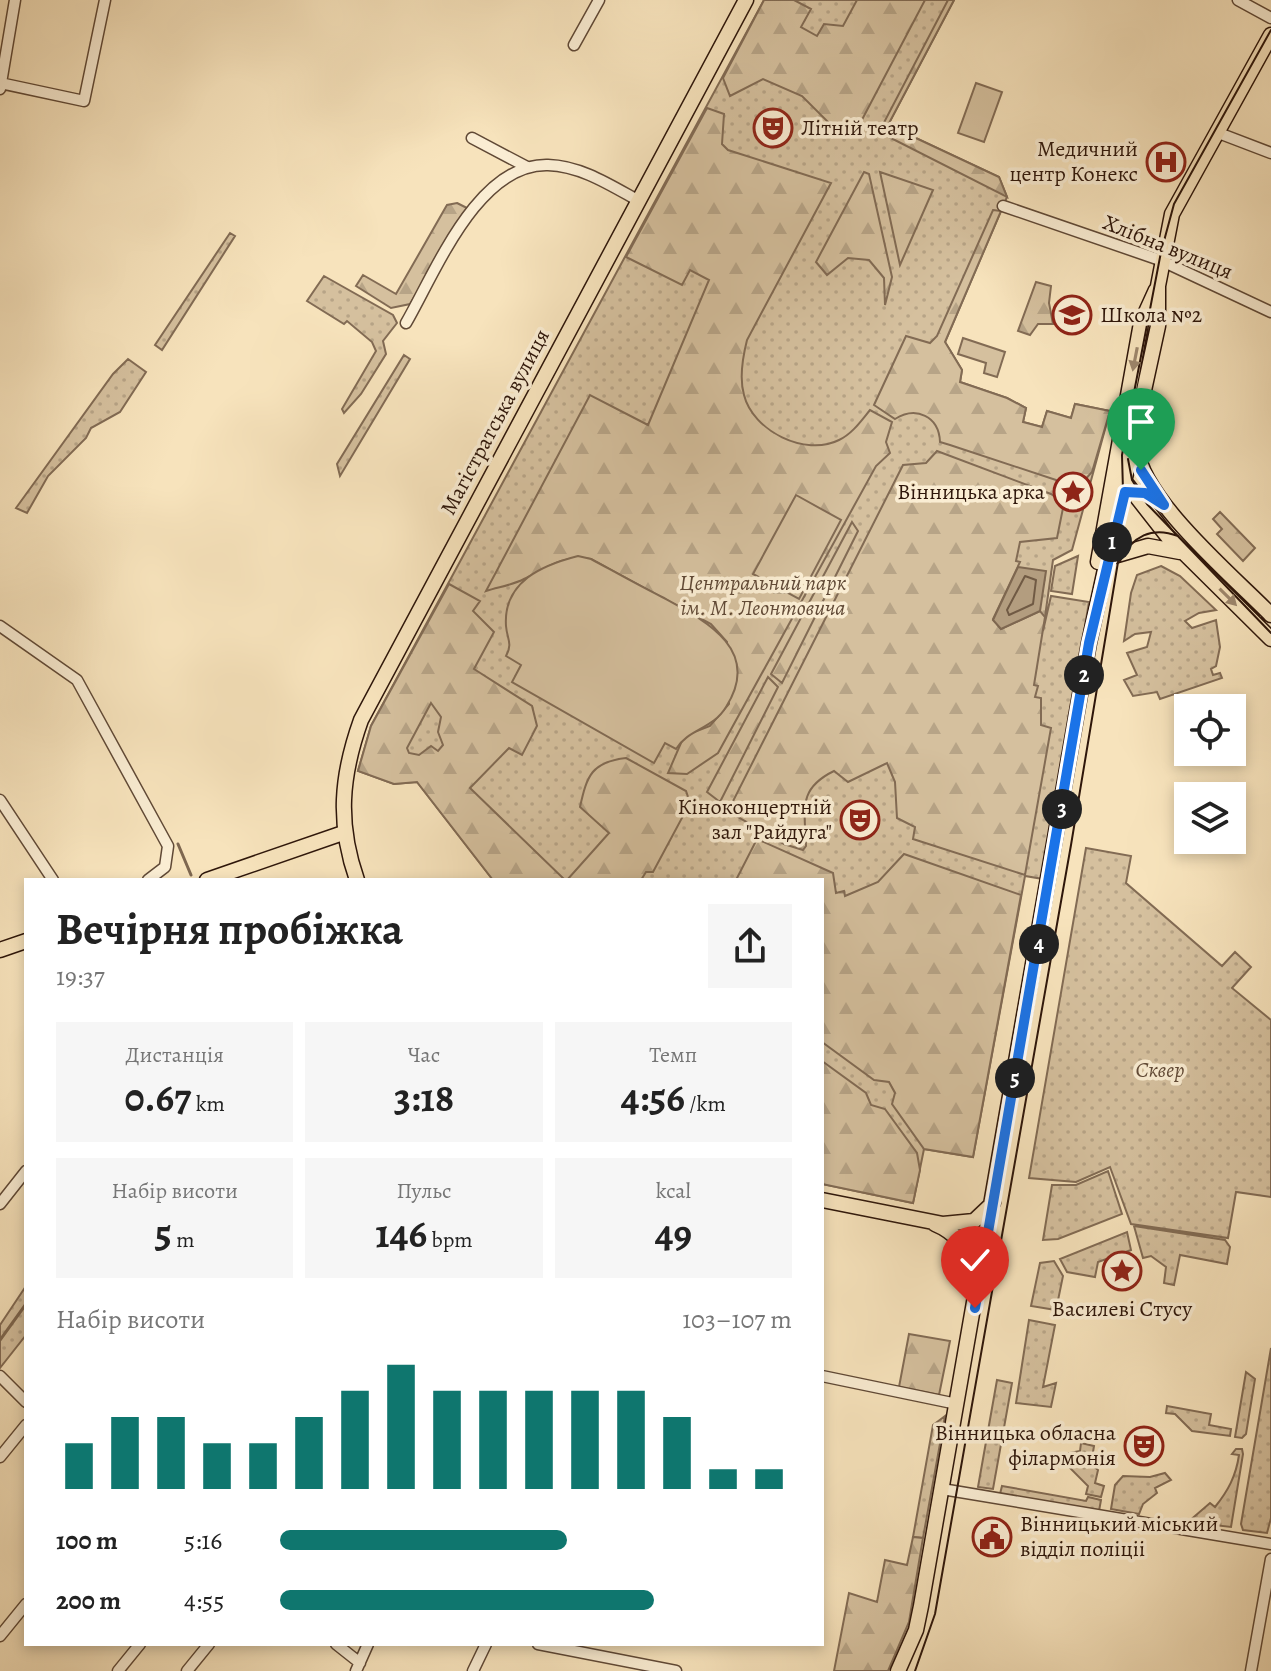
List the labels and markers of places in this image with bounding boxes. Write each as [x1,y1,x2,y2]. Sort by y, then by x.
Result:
theatre icon: Літній театр [752,107,794,149]
place label: Літній театр [801,113,919,143]
place label: Медичний центр Конекс [1009,134,1138,189]
hospital icon: Медичний центр Конекс [1145,141,1187,183]
school or university icon: Школа №2 [1051,294,1093,336]
place label: Школа №2 [1100,300,1202,330]
pin [1107,388,1175,470]
place icon: Вінницька арка [1052,471,1094,513]
place label: Вінницька арка [897,477,1046,507]
pin: 1 [1092,522,1132,562]
pin: 2 [1064,655,1104,695]
pin: 3 [1042,789,1082,829]
place label: Кіноконцертній зал "Райдуга" [677,792,832,847]
theatre icon: Кіноконцертній зал "Райдуга" [839,799,881,841]
pin: 4 [1019,924,1059,964]
pin: 5 [995,1058,1035,1098]
pin [941,1226,1009,1308]
place icon: Василеві Стусу [1101,1250,1143,1292]
place label: Василеві Стусу [1052,1294,1193,1324]
place label: Вінницька обласна філармонія [935,1418,1117,1473]
theatre icon: Вінницька обласна філармонія [1123,1425,1165,1467]
place label: Вінницький міський відділ поліціі [1020,1509,1218,1564]
public building icon: Вінницький міський відділ поліціі [971,1516,1013,1558]

